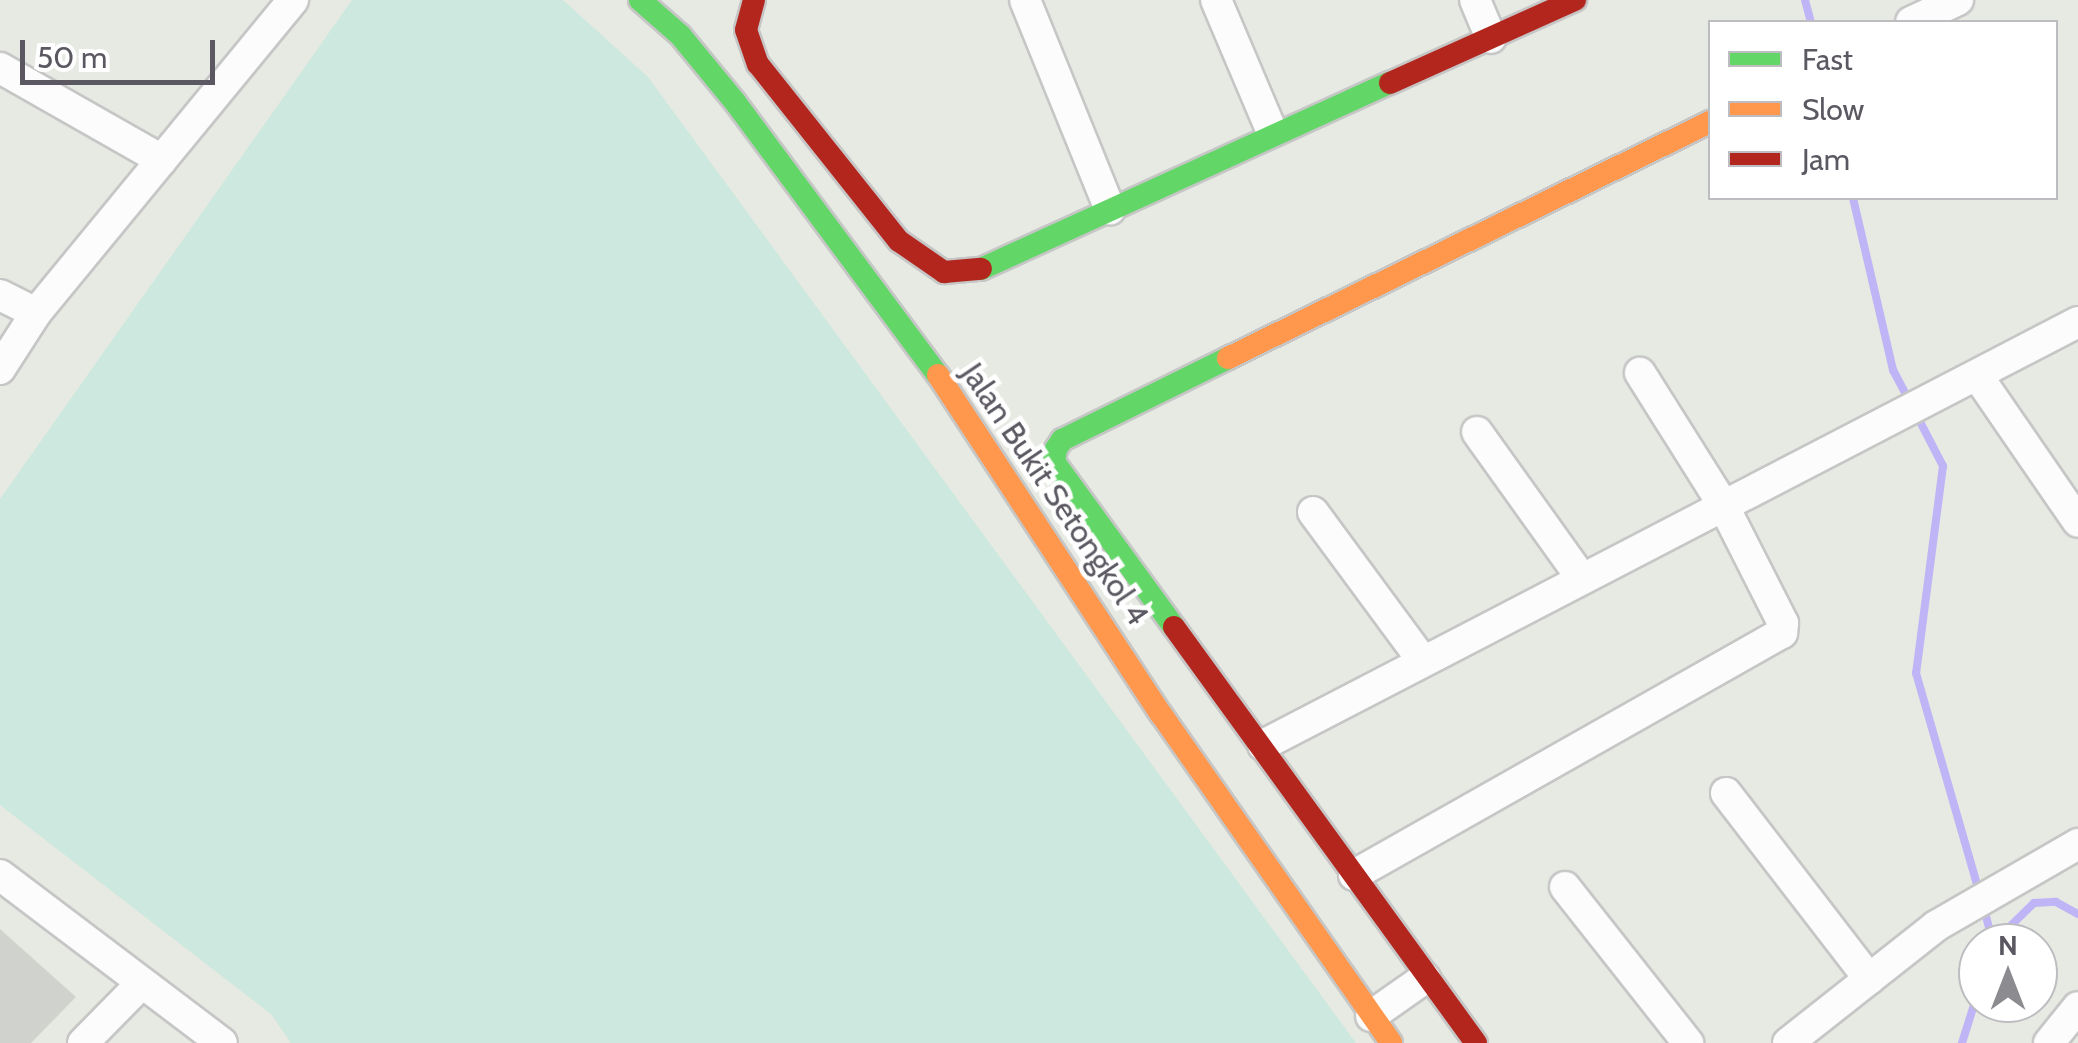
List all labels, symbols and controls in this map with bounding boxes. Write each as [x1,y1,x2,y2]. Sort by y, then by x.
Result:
scale bar [25,20,220,82]
legend [1708,20,2058,200]
text: 50 m [37,39,107,76]
text: Fast [1802,41,1853,78]
text: Slow [1802,91,1864,128]
text: Jam [1802,141,1850,178]
street label: Jalan Bukit Setongkol 4 [953,356,1157,632]
north arrow [1958,923,2058,1023]
text: N [1998,928,2018,962]

